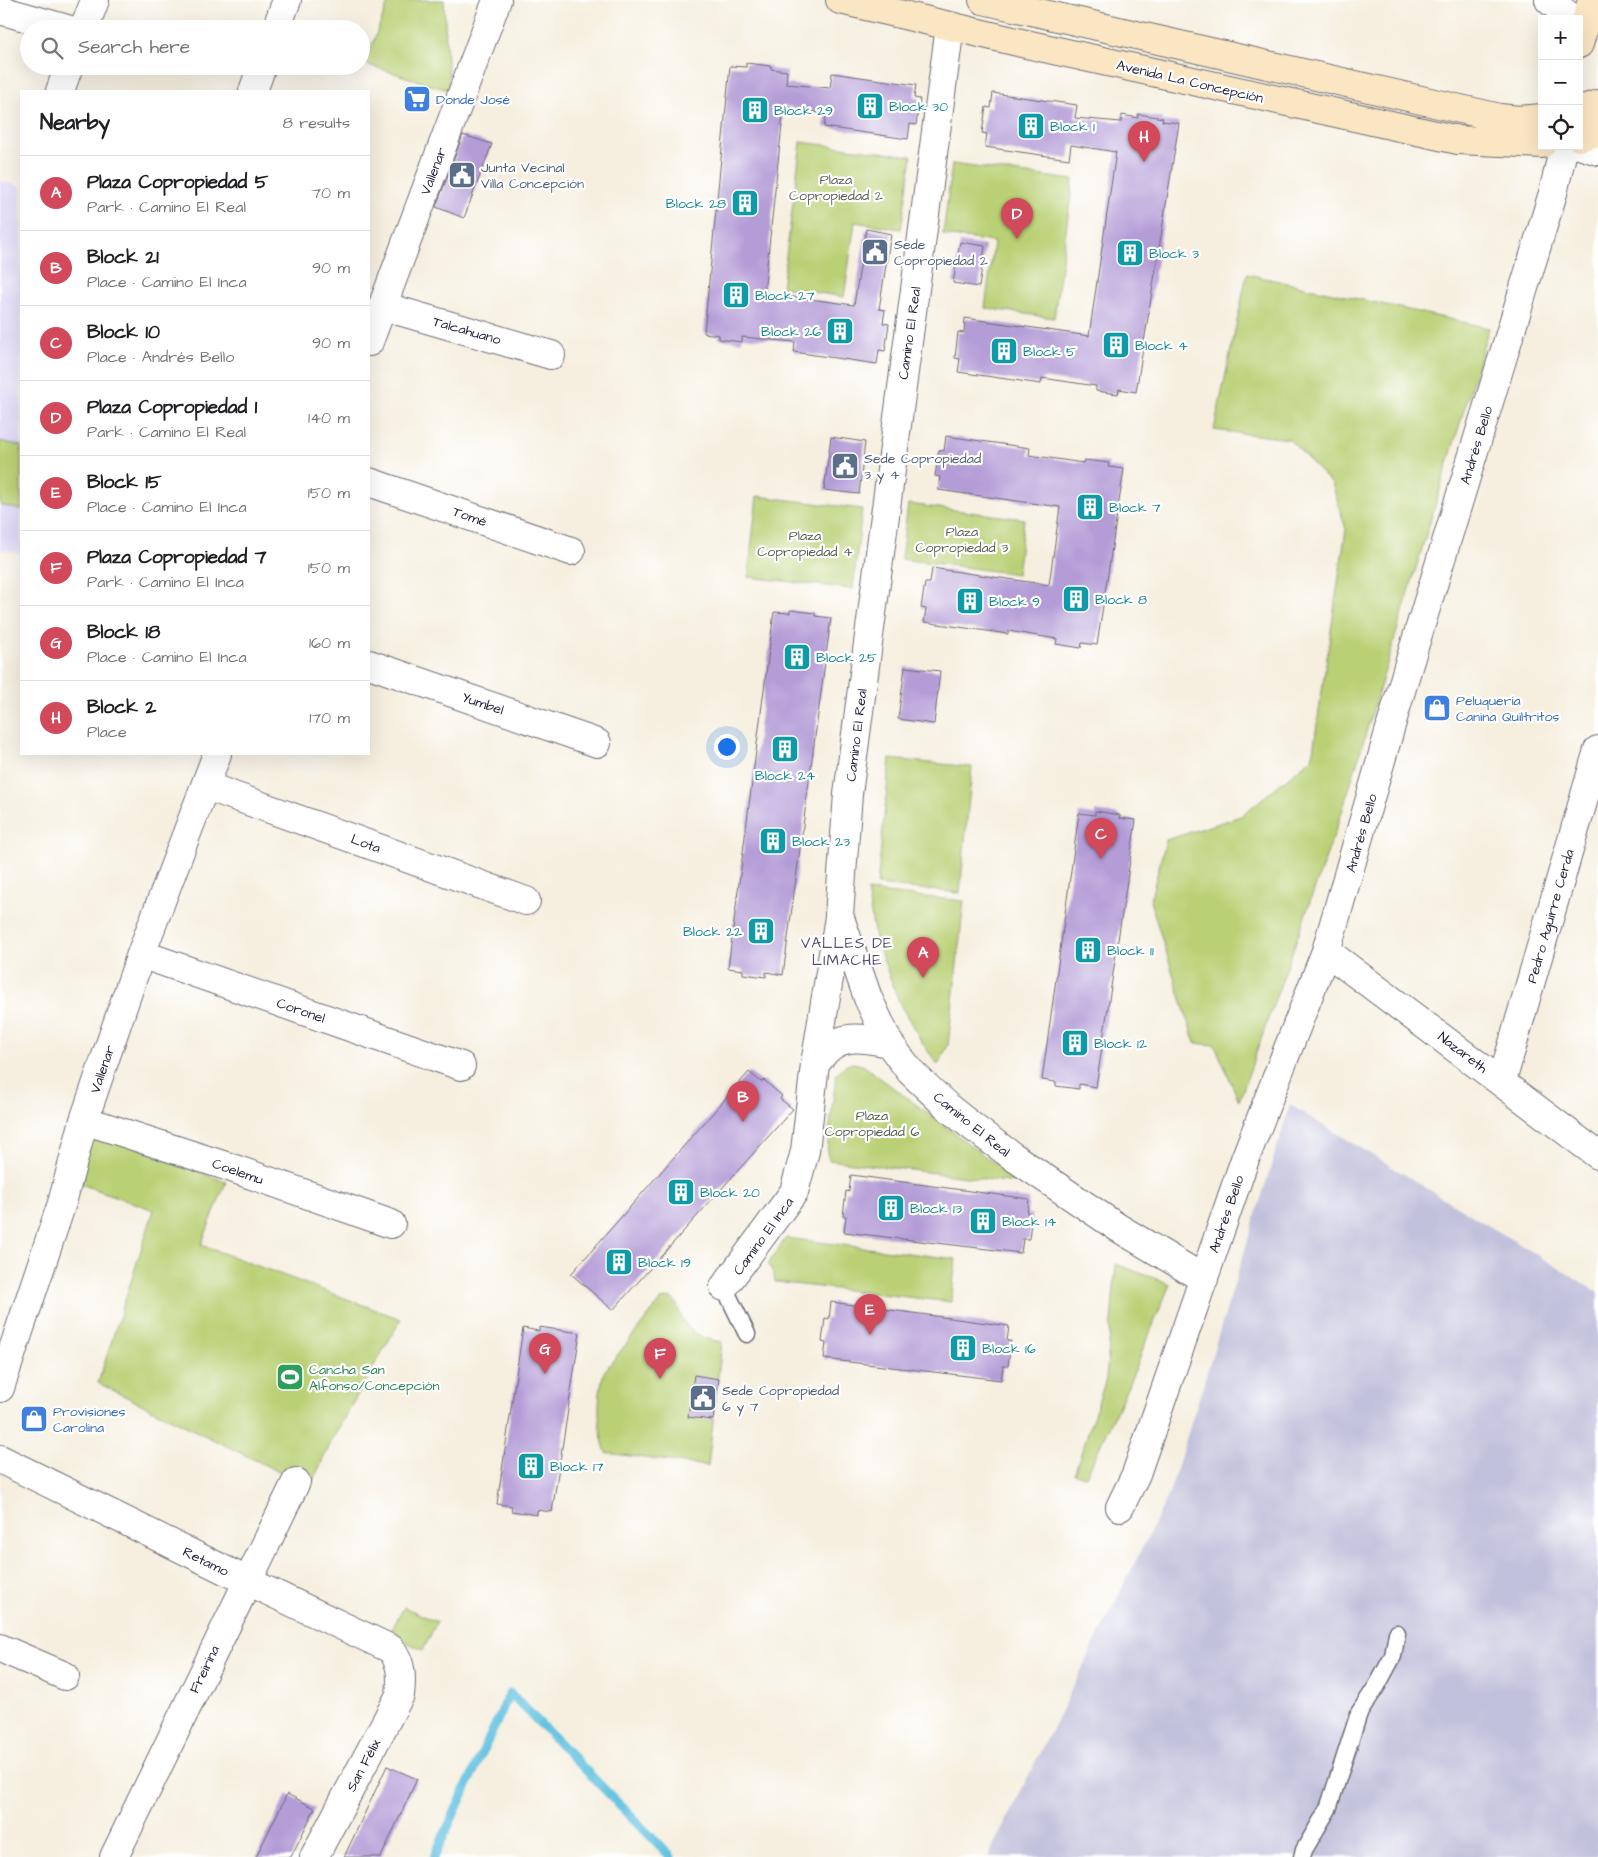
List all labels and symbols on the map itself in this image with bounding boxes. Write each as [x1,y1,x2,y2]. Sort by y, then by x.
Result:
street label: Avenida La Concepción [1114,55,1265,109]
supermarket icon: Donde José [402,84,432,114]
place label: Donde José [436,90,511,110]
building icon: Block 30 [855,91,885,121]
building icon: Block 29 [740,95,770,125]
place label: Block 30 [889,97,948,117]
place label: Block 29 [774,101,833,121]
building icon: Block 1 [1016,111,1046,141]
place label: Block 1 [1050,117,1095,137]
pin: H [1128,121,1160,162]
street label: Vallenar [416,144,452,198]
place label: Junta Vecinal Villa Concepción [481,158,584,194]
public building icon: Junta Vecinal Villa Concepción [447,160,477,190]
park label: Plaza Copropiedad 2 [789,170,883,206]
building icon: Block 28 [730,188,760,218]
place label: Block 28 [666,194,726,214]
pin: D [1001,198,1033,239]
place label: Sede Copropiedad 2 [894,235,988,271]
public building icon: Sede Copropiedad 2 [860,237,890,267]
building icon: Block 3 [1115,238,1145,268]
place label: Block 3 [1149,244,1199,264]
building icon: Block 27 [721,280,751,310]
street label: Camino El Real [894,285,926,381]
place label: Block 27 [755,286,815,306]
street label: Talcahuano [430,312,503,350]
building icon: Block 26 [825,316,855,346]
place label: Block 26 [761,322,821,342]
building icon: Block 4 [1101,330,1131,360]
building icon: Block 5 [989,336,1019,366]
place label: Block 4 [1135,336,1188,356]
place label: Block 5 [1023,342,1076,362]
street label: Andrés Bello [1456,404,1498,487]
place label: Sede Copropiedad 3 y 4 [864,449,981,485]
public building icon: Sede Copropiedad 3 y 4 [830,451,860,481]
building icon: Block 7 [1075,492,1105,522]
place label: Block 7 [1109,498,1161,518]
street label: Tomé [450,502,490,532]
park label: Plaza Copropiedad 3 [916,522,1008,558]
park label: Plaza Copropiedad 4 [757,526,853,562]
building icon: Block 8 [1061,584,1091,614]
building icon: Block 9 [955,586,985,616]
place label: Block 8 [1095,590,1147,610]
place label: Block 9 [989,592,1040,612]
building icon: Block 25 [782,642,812,672]
place label: Block 25 [816,648,877,668]
street label: Yumbel [459,687,506,720]
street label: Camino El Real [841,687,873,783]
place label: Peluquería Canina Quiltritos [1456,691,1559,727]
shop icon: Peluquería Canina Quiltritos [1422,693,1452,723]
your location [714,734,740,760]
building icon: Block 24 [770,734,800,764]
place label: Block 24 [755,766,816,786]
street label: Andrés Bello [1341,792,1383,875]
pin: C [1085,818,1117,859]
building icon: Block 23 [758,826,788,856]
street label: Lota [348,829,383,859]
place label: Block 23 [792,832,850,852]
street label: Pedro Aguirre Cerda [1522,847,1580,986]
building icon: Block 22 [746,916,776,946]
place label: Block 22 [683,922,742,942]
district label: VALLES DE LIMACHE [801,933,893,971]
building icon: Block 11 [1073,935,1103,965]
pin: A [907,937,939,978]
place label: Block 11 [1107,941,1154,961]
street label: Coronel [274,993,328,1029]
street label: Nazareth [1433,1027,1492,1078]
building icon: Block 12 [1060,1028,1090,1058]
place label: Block 12 [1094,1034,1147,1054]
street label: Vallenar [85,1042,121,1096]
pin: B [727,1081,759,1122]
street label: Camino El Real [929,1088,1014,1162]
park label: Plaza Copropiedad 6 [825,1106,919,1142]
street label: Coelemu [209,1154,266,1190]
street label: Andrés Bello [1204,1173,1250,1256]
building icon: Block 20 [666,1177,696,1207]
place label: Block 20 [700,1183,760,1203]
building icon: Block 13 [876,1193,906,1223]
street label: Camino El Inca [729,1194,799,1280]
place label: Block 13 [910,1199,962,1219]
building icon: Block 14 [968,1206,998,1236]
place label: Block 14 [1002,1212,1057,1232]
building icon: Block 19 [604,1247,634,1277]
place label: Block 19 [638,1253,691,1273]
pin: E [854,1294,886,1335]
pin: G [529,1333,561,1374]
building icon: Block 16 [948,1333,978,1363]
pin: F [644,1338,676,1379]
place label: Block 16 [982,1339,1036,1359]
place label: Cancha San Alfonso/Concepción [309,1360,440,1396]
sports icon: Cancha San Alfonso/Concepción [275,1362,305,1392]
place label: Sede Copropiedad 6 y 7 [722,1381,839,1417]
public building icon: Sede Copropiedad 6 y 7 [688,1383,718,1413]
place label: Provisiones Carolina [53,1402,126,1438]
shop icon: Provisiones Carolina [19,1404,49,1434]
building icon: Block 17 [516,1451,546,1481]
place label: Block 17 [550,1457,604,1477]
street label: Retamo [179,1542,232,1582]
street label: Freirina [185,1642,225,1697]
street label: San Félix [342,1735,386,1795]

